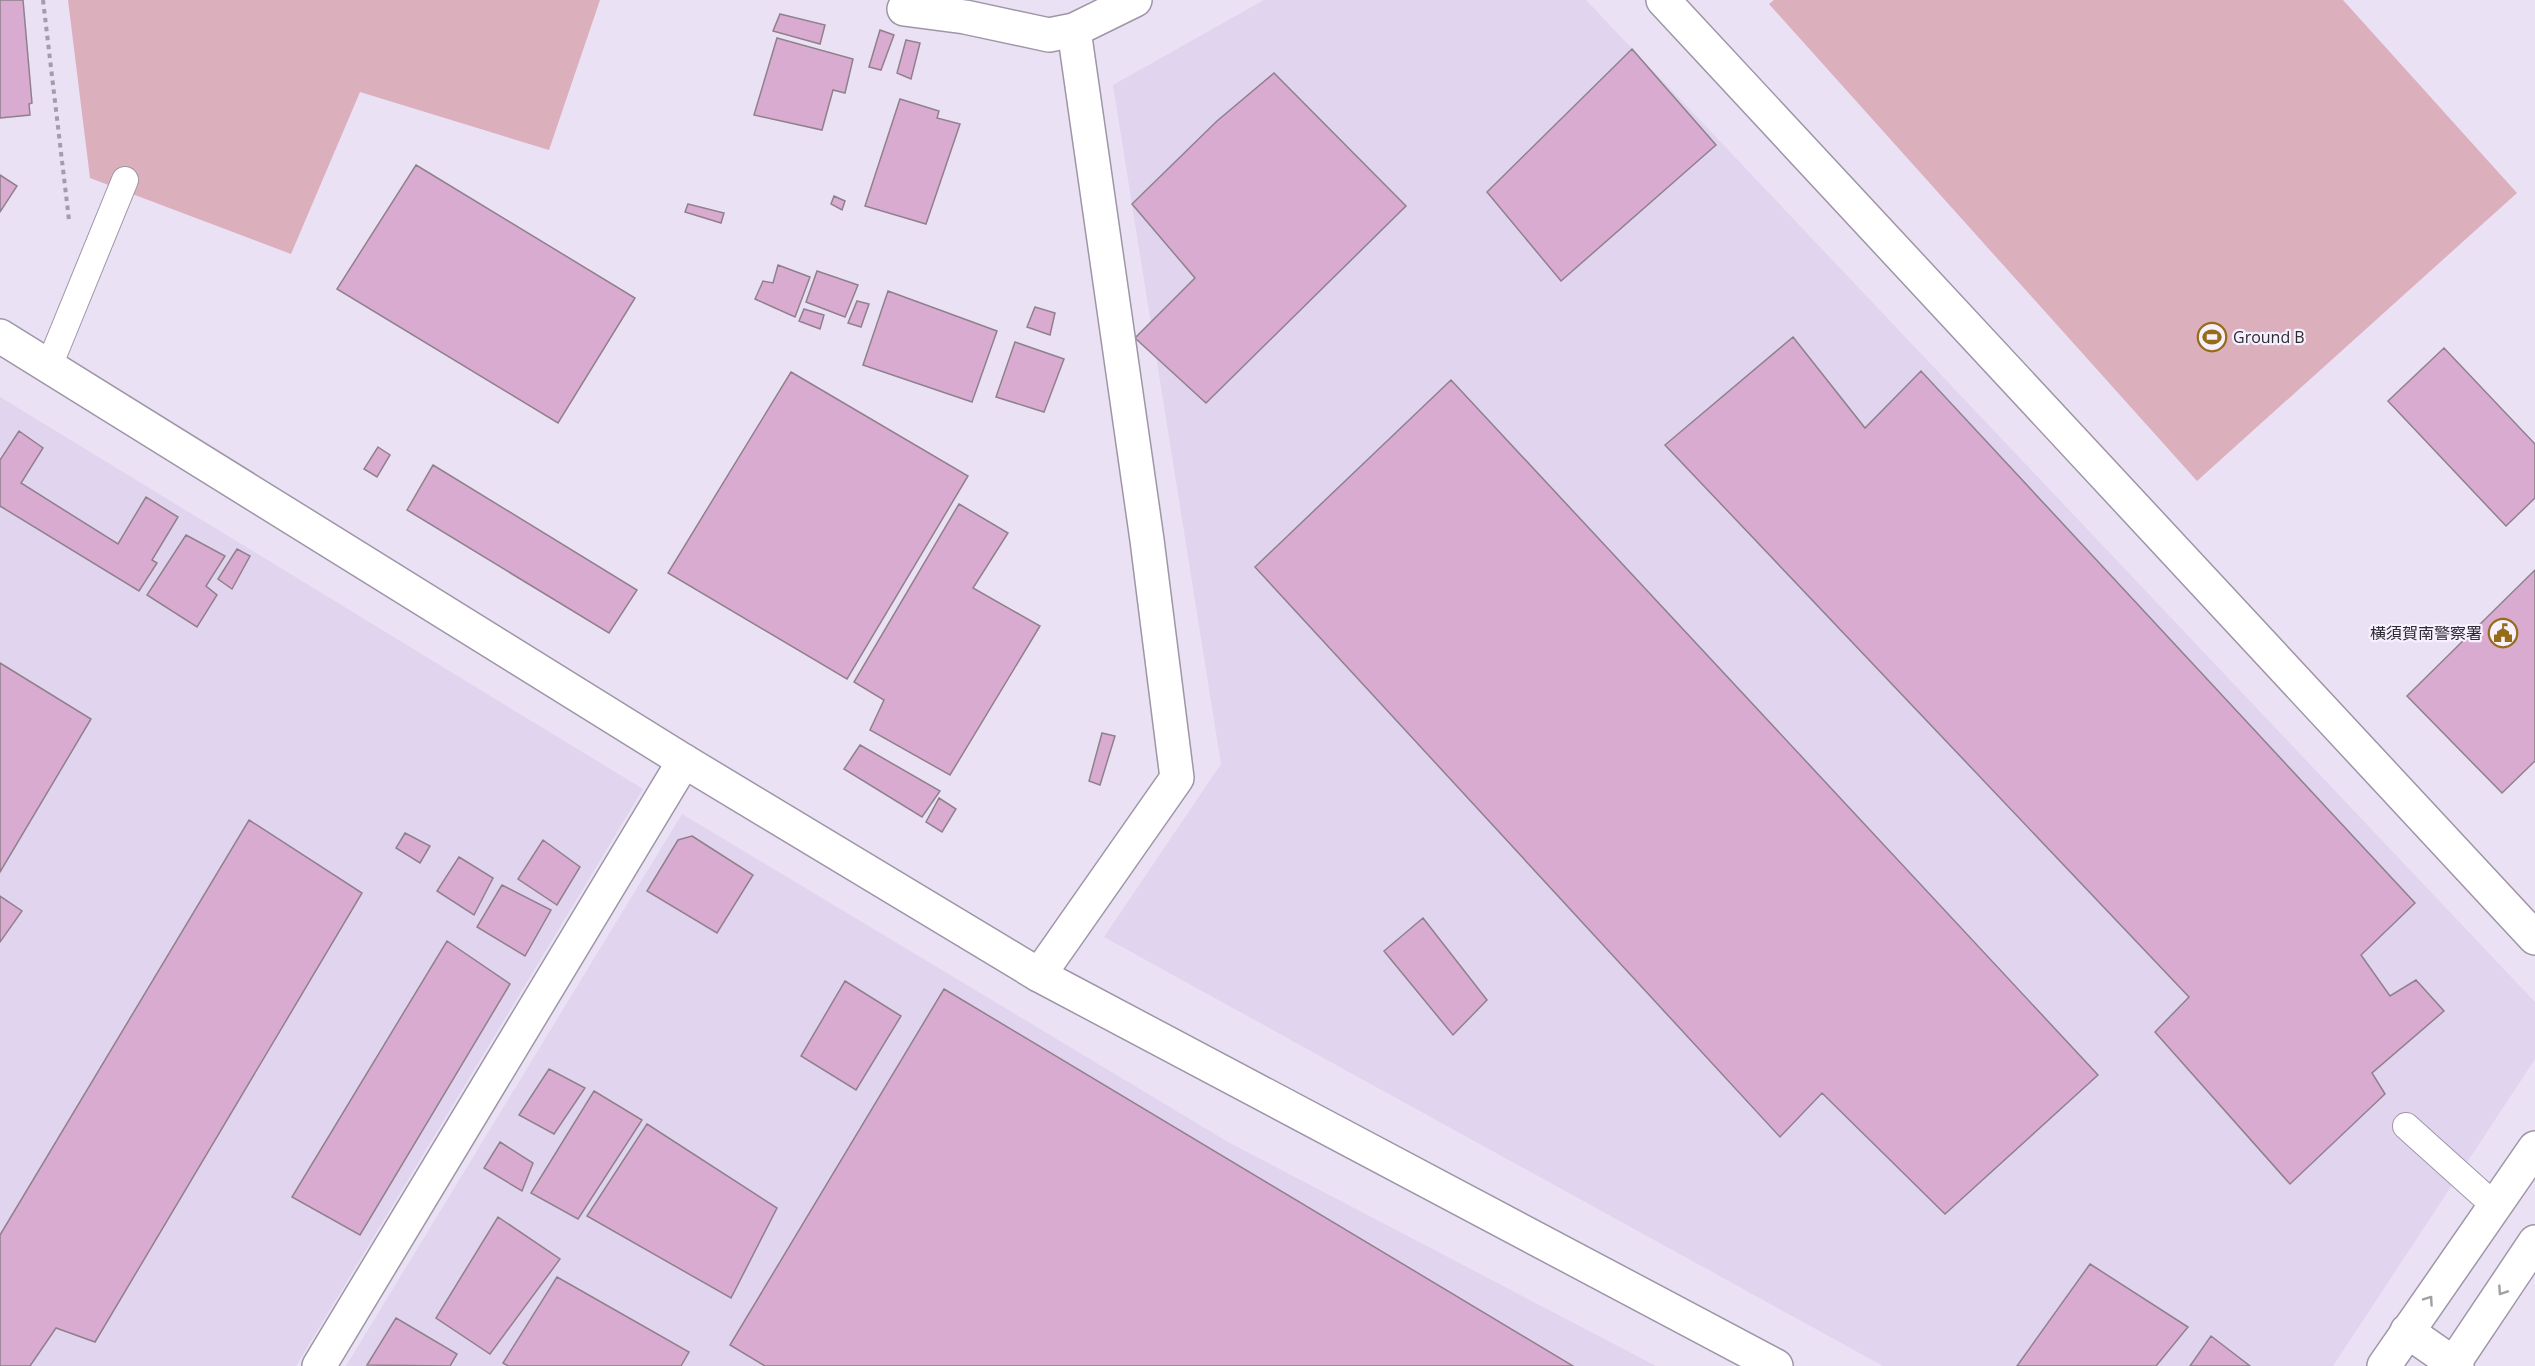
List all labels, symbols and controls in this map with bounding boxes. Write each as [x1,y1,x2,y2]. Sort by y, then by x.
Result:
sports icon: Ground B [2196,321,2228,353]
place label: Ground B [2233,326,2305,348]
public building icon: 横須賀南警察署 [2487,617,2519,649]
place label: 横須賀南警察署 [2370,622,2482,644]
one-way arrow [2498,1284,2509,1295]
one-way arrow [2422,1296,2433,1307]

